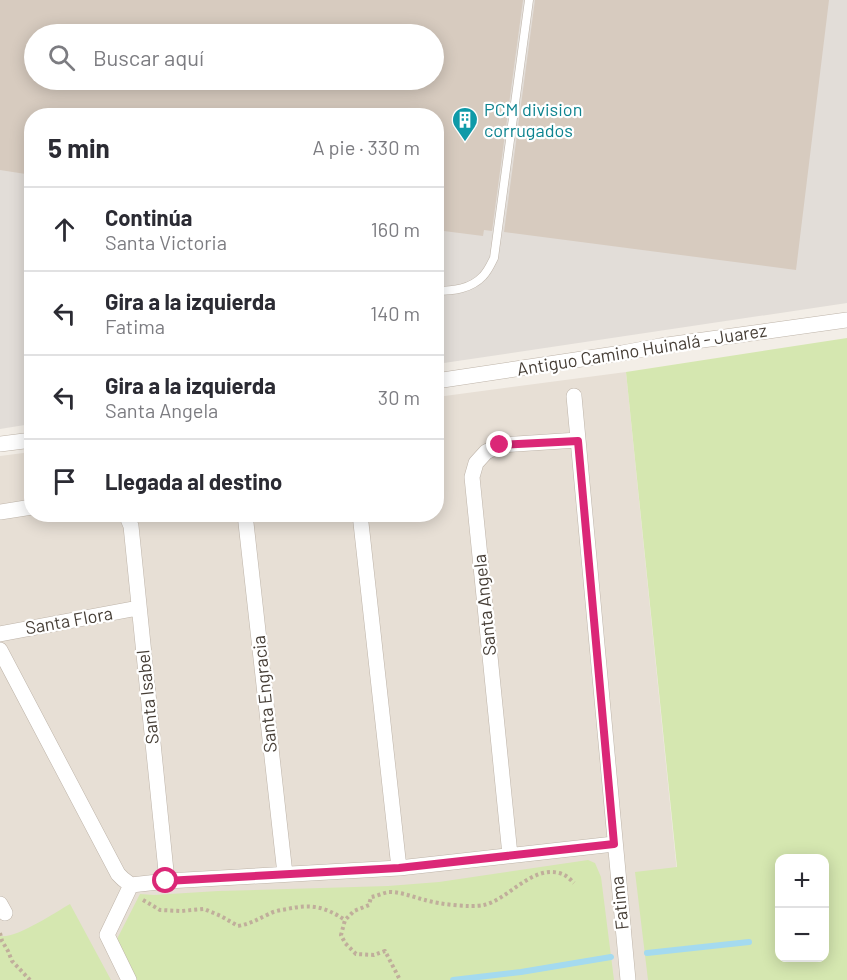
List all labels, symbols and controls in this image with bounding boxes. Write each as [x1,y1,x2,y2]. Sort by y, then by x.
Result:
search box [24,24,444,90]
icon: search [45,41,78,74]
text: Buscar aquí [93,44,204,70]
place label: PCM division corrugados [484,98,582,141]
building icon: PCM division corrugados [450,105,480,143]
text: 5 min [48,132,110,163]
text: A pie · 330 m [312,135,420,159]
text: Continúa [105,204,192,230]
icon: ahead [48,213,81,246]
text: 160 m [371,217,420,241]
text: Santa Victoria [105,230,227,254]
text: Gira a la izquierda [105,288,276,314]
icon: left [48,297,81,330]
text: 140 m [370,301,420,325]
text: Fatima [105,314,165,338]
street label: Antiguo Camino Huinalá - Juarez [515,318,768,380]
text: Gira a la izquierda [105,372,276,398]
icon: left [48,381,81,414]
text: 30 m [378,385,420,409]
text: Santa Angela [105,398,218,422]
route end [486,431,512,457]
icon: arrive [48,465,81,498]
text: Llegada al destino [105,468,282,494]
street label: Santa Angela [468,553,500,657]
street label: Santa Flora [23,601,114,639]
street label: Santa Engracia [247,634,281,754]
street label: Santa Isabel [131,649,163,745]
map controls [775,854,829,962]
button: + [775,854,829,908]
route start [152,867,178,893]
street label: Fatima [605,875,633,931]
button: − [775,908,829,962]

